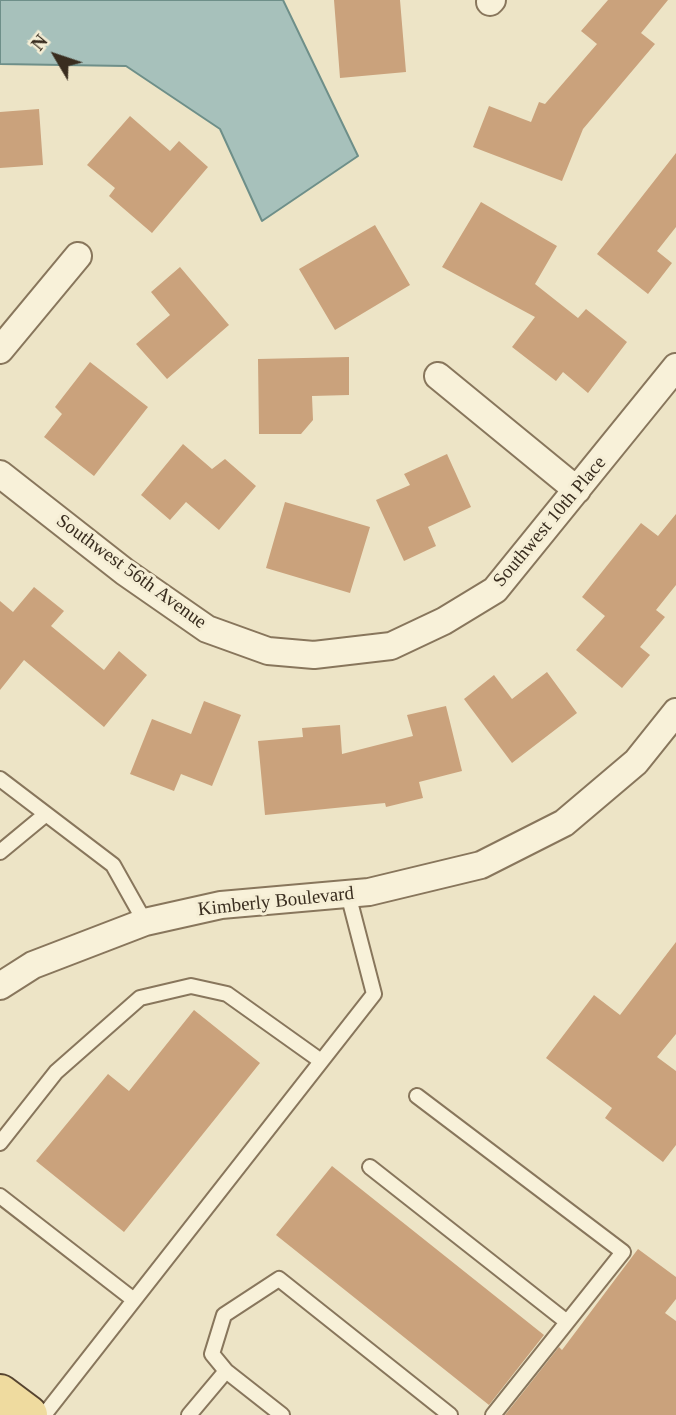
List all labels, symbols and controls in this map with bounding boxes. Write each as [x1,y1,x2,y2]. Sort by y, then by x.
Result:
north arrow [21,21,91,91]
text: N [27,31,52,54]
street label: Southwest 10th Place [489,452,611,592]
street label: Southwest 56th Avenue [51,510,211,634]
street label: Kimberly Boulevard [197,882,355,922]

